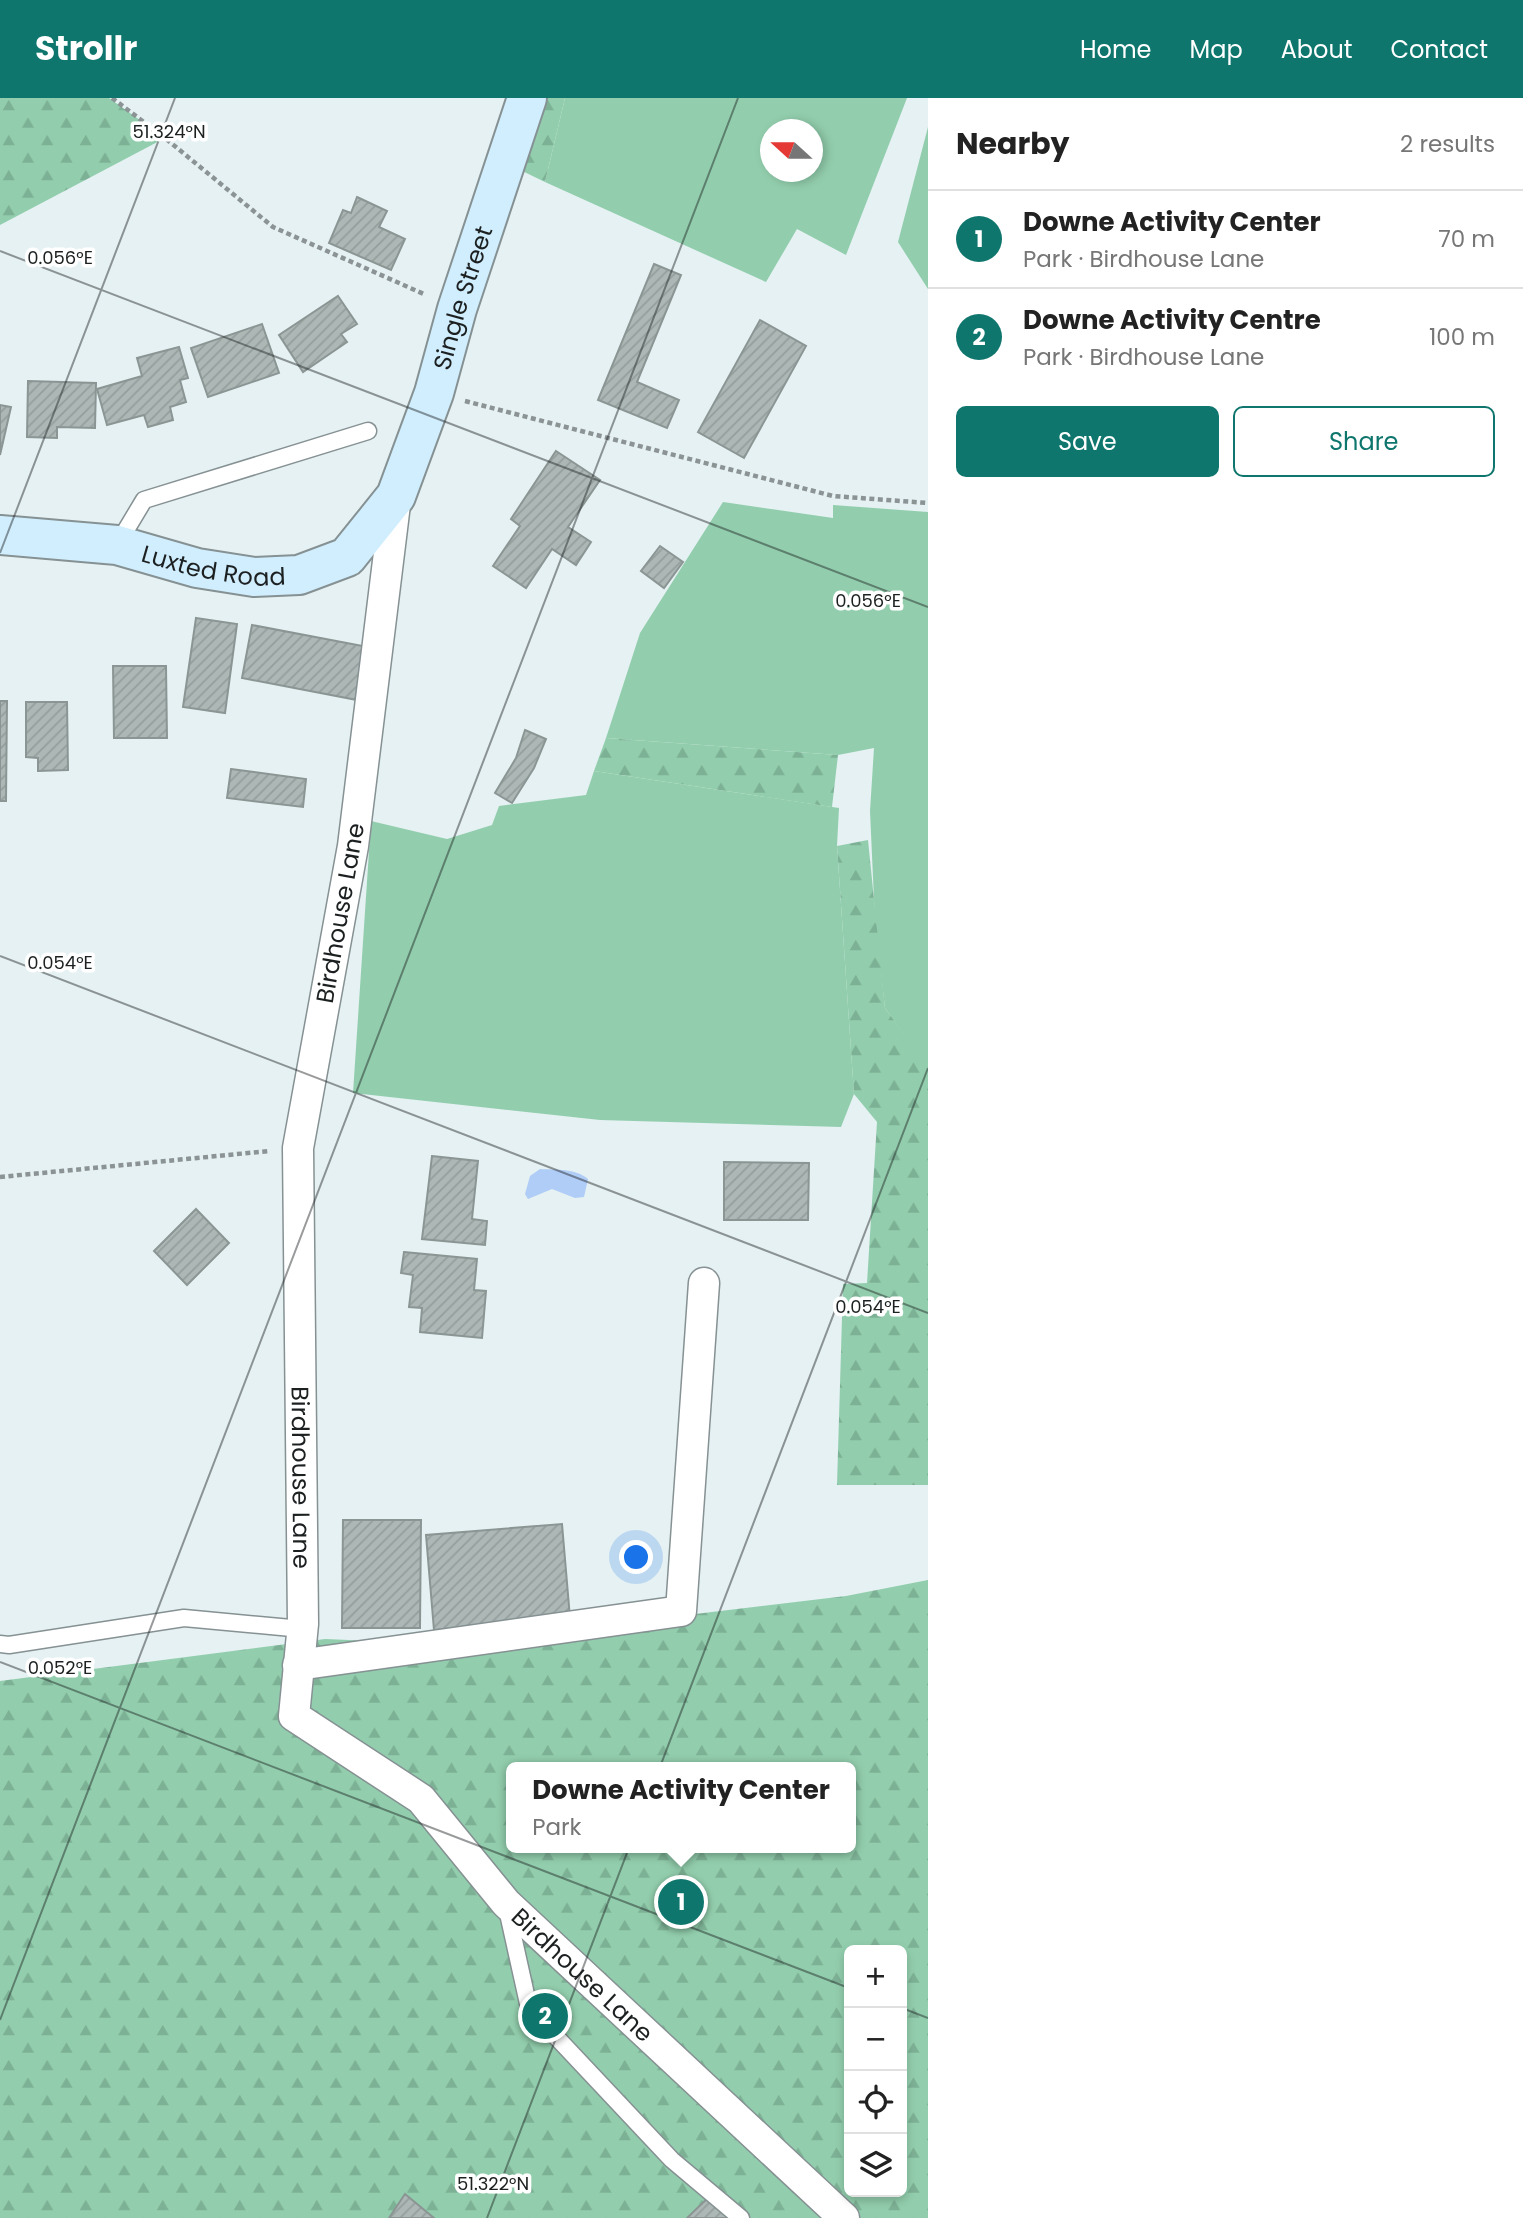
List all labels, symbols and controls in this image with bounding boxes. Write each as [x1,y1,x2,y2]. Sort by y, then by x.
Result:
text: Strollr [35,25,137,72]
text: Home [1080,33,1152,66]
text: Map [1190,33,1243,66]
text: About [1281,33,1352,66]
text: Contact [1390,33,1488,66]
text: 51.324°N [132,119,206,144]
north arrow [760,119,823,182]
text: Nearby [956,122,1070,165]
text: 2 results [1400,128,1495,160]
text: Downe Activity Center [1023,204,1321,240]
street label: Single Street [425,221,500,374]
text: 1 [975,223,983,255]
text: 70 m [1438,223,1495,255]
text: Park · Birdhouse Lane [1023,243,1264,275]
text: 0.056°E [27,245,93,270]
text: Downe Activity Centre [1023,302,1321,338]
text: 2 [972,321,986,353]
text: 100 m [1429,321,1495,353]
text: Park · Birdhouse Lane [1023,341,1264,373]
button: Save [956,406,1219,477]
button: Share [1233,406,1495,477]
street label: Luxted Road [138,536,286,594]
text: 0.056°E [835,588,901,613]
street label: Birdhouse Lane [308,820,372,1006]
text: 0.054°E [27,950,93,975]
text: 0.054°E [835,1294,901,1319]
street label: Birdhouse Lane [284,1386,319,1569]
your location [619,1540,653,1574]
text: 0.052°E [28,1655,92,1680]
popup [506,1762,856,1853]
text: Downe Activity Center [532,1772,830,1808]
text: Park [532,1811,581,1843]
pin: 1 [658,1876,704,1928]
street label: Birdhouse Lane [505,1900,661,2049]
map controls [844,1945,907,2197]
button: + [844,1945,907,2008]
pin: 2 [522,1990,568,2042]
button: − [844,2008,907,2071]
button: locate [844,2071,907,2134]
button: layers [844,2134,907,2197]
text: 51.322°N [457,2171,529,2196]

